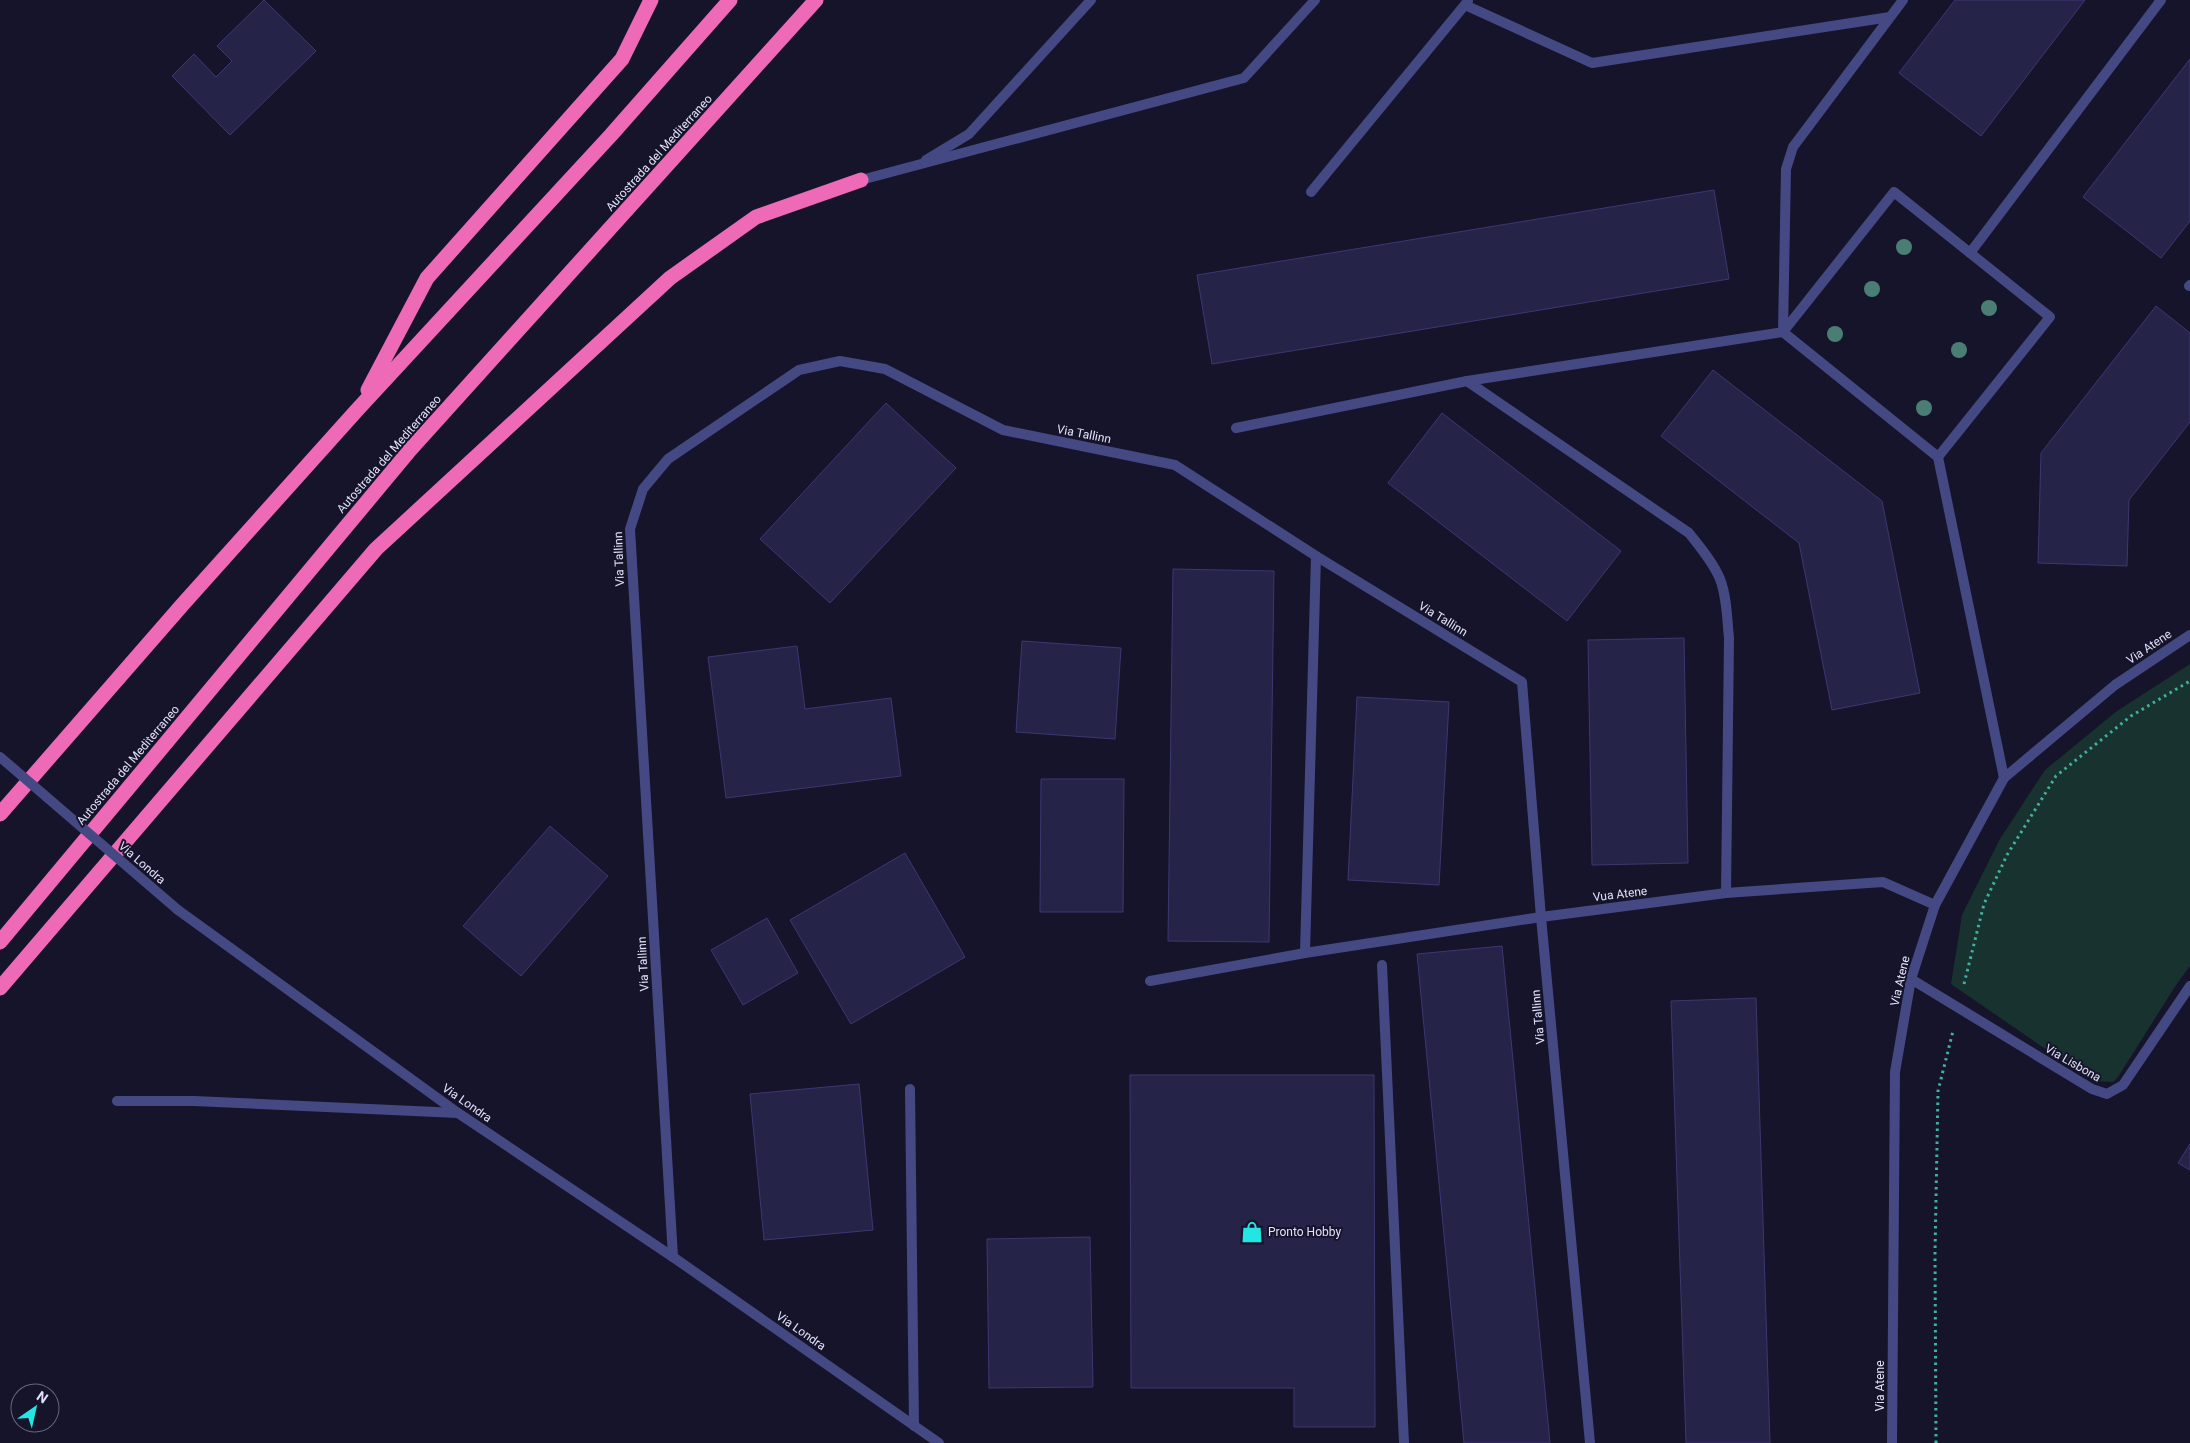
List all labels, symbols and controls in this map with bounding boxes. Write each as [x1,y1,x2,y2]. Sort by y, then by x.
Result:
street label: Autostrada del Mediterraneo [603,92,715,214]
street label: Autostrada del Mediterraneo [334,392,444,516]
street label: Via Tallinn [1056,422,1112,446]
street label: Via Tallinn [611,531,627,587]
street label: Via Tallinn [1416,599,1470,639]
street label: Via Atene [2124,627,2174,667]
street label: Autostrada del Mediterraneo [74,702,182,828]
street label: Via Londra [116,839,168,887]
street label: Vua Atene [1592,884,1648,904]
street label: Via Tallinn [635,936,651,992]
street label: Via Atene [1887,955,1913,1007]
street label: Via Tallinn [1529,989,1547,1045]
street label: Via Lisbona [2042,1041,2104,1085]
street label: Via Londra [440,1081,494,1125]
shop icon: Pronto Hobby [1239,1219,1265,1245]
place label: Pronto Hobby [1268,1225,1341,1239]
street label: Via Londra [774,1309,828,1353]
street label: Via Atene [1873,1360,1887,1412]
north arrow [10,1383,60,1433]
text: N [34,1388,51,1407]

